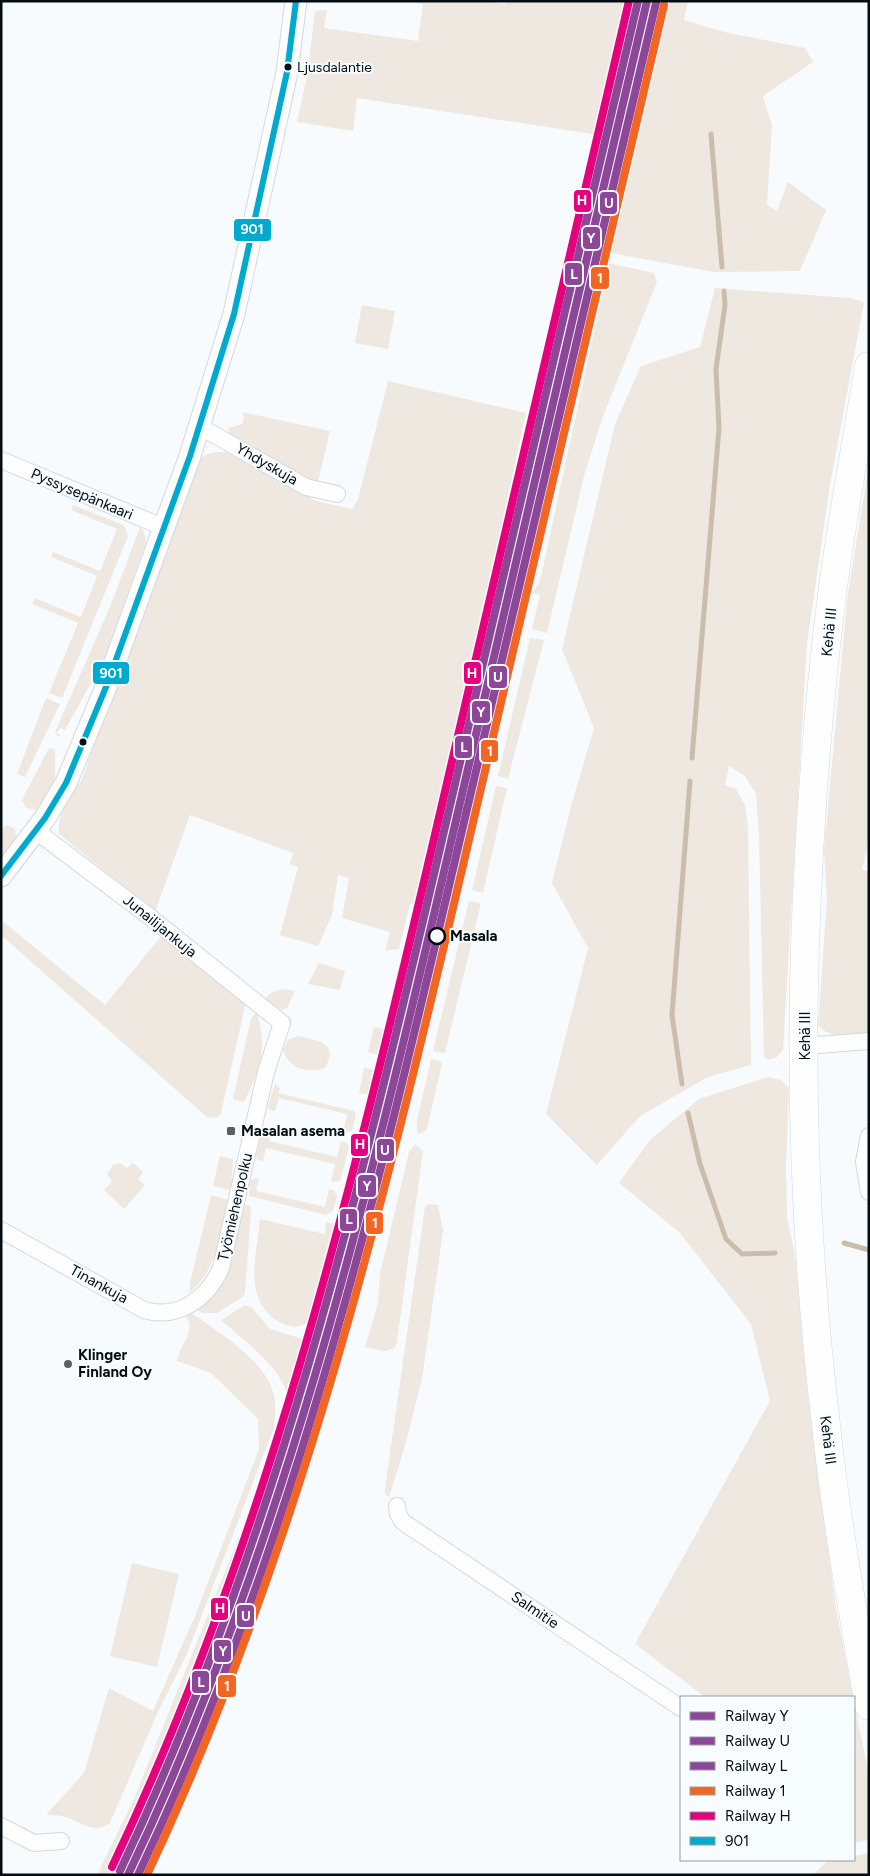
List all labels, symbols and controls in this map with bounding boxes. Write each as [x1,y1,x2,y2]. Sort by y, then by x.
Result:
place label: Ljusdalantie [297,59,372,76]
marker: Ljusdalantie [283,62,293,72]
line badge: H [573,189,592,213]
line badge: U [599,191,618,215]
text: H [577,192,587,209]
text: U [604,195,614,212]
line badge: 901 [233,218,272,242]
text: 901 [240,221,264,238]
line badge: Y [582,226,601,250]
text: Y [586,230,596,247]
line badge: L [564,262,583,286]
text: L [570,266,578,283]
line badge: 1 [590,266,610,290]
text: 1 [597,270,603,287]
street label: Yhdyskuja [233,439,301,489]
street label: Pyssysepänkaari [28,464,136,524]
street label: Kehä III [817,607,841,657]
line badge: 901 [92,661,130,685]
line badge: H [463,661,482,685]
text: 901 [99,665,123,682]
text: H [467,665,477,682]
line badge: U [488,665,508,689]
text: U [493,669,503,686]
line badge: Y [471,700,491,724]
text: Y [476,704,486,721]
line badge: L [454,735,473,759]
unlabelled marker [78,737,88,747]
text: L [460,739,468,756]
line badge: 1 [480,739,499,763]
text: 1 [487,743,493,760]
street label: Junailijankuja [119,891,201,961]
marker: Masala [428,927,446,945]
place label: Masala [450,927,498,945]
street label: Kehä III [796,1011,814,1061]
place label: Masalan asema [241,1122,345,1140]
marker: Masalan asema [225,1125,237,1137]
line badge: H [350,1133,369,1157]
text: H [355,1136,365,1153]
line badge: U [376,1138,395,1162]
text: U [380,1142,390,1159]
street label: Työmiehenpolku [214,1151,256,1263]
line badge: Y [357,1174,377,1198]
text: Y [362,1178,372,1195]
line badge: L [339,1208,358,1232]
text: L [345,1211,353,1228]
line badge: 1 [365,1211,384,1235]
text: 1 [372,1215,378,1232]
street label: Tinankuja [67,1261,131,1307]
place label: Klinger Finland Oy [78,1346,152,1381]
marker: Klinger Finland Oy [62,1358,74,1370]
street label: Kehä III [816,1415,840,1465]
street label: Salmitie [508,1588,562,1632]
line badge: H [210,1597,229,1621]
text: H [215,1600,225,1617]
line badge: U [236,1604,255,1628]
text: U [241,1608,251,1625]
line badge: Y [213,1639,232,1663]
text: Y [218,1643,228,1660]
line badge: L [191,1670,210,1694]
text: L [197,1674,205,1691]
line badge: 1 [217,1674,237,1698]
text: 1 [224,1678,230,1695]
legend [680,1696,855,1861]
text: Railway Y [725,1707,789,1725]
text: Railway U [725,1732,790,1750]
text: Railway L [725,1757,788,1775]
text: Railway 1 [725,1782,786,1800]
text: Railway H [725,1807,791,1825]
text: 901 [725,1832,749,1850]

